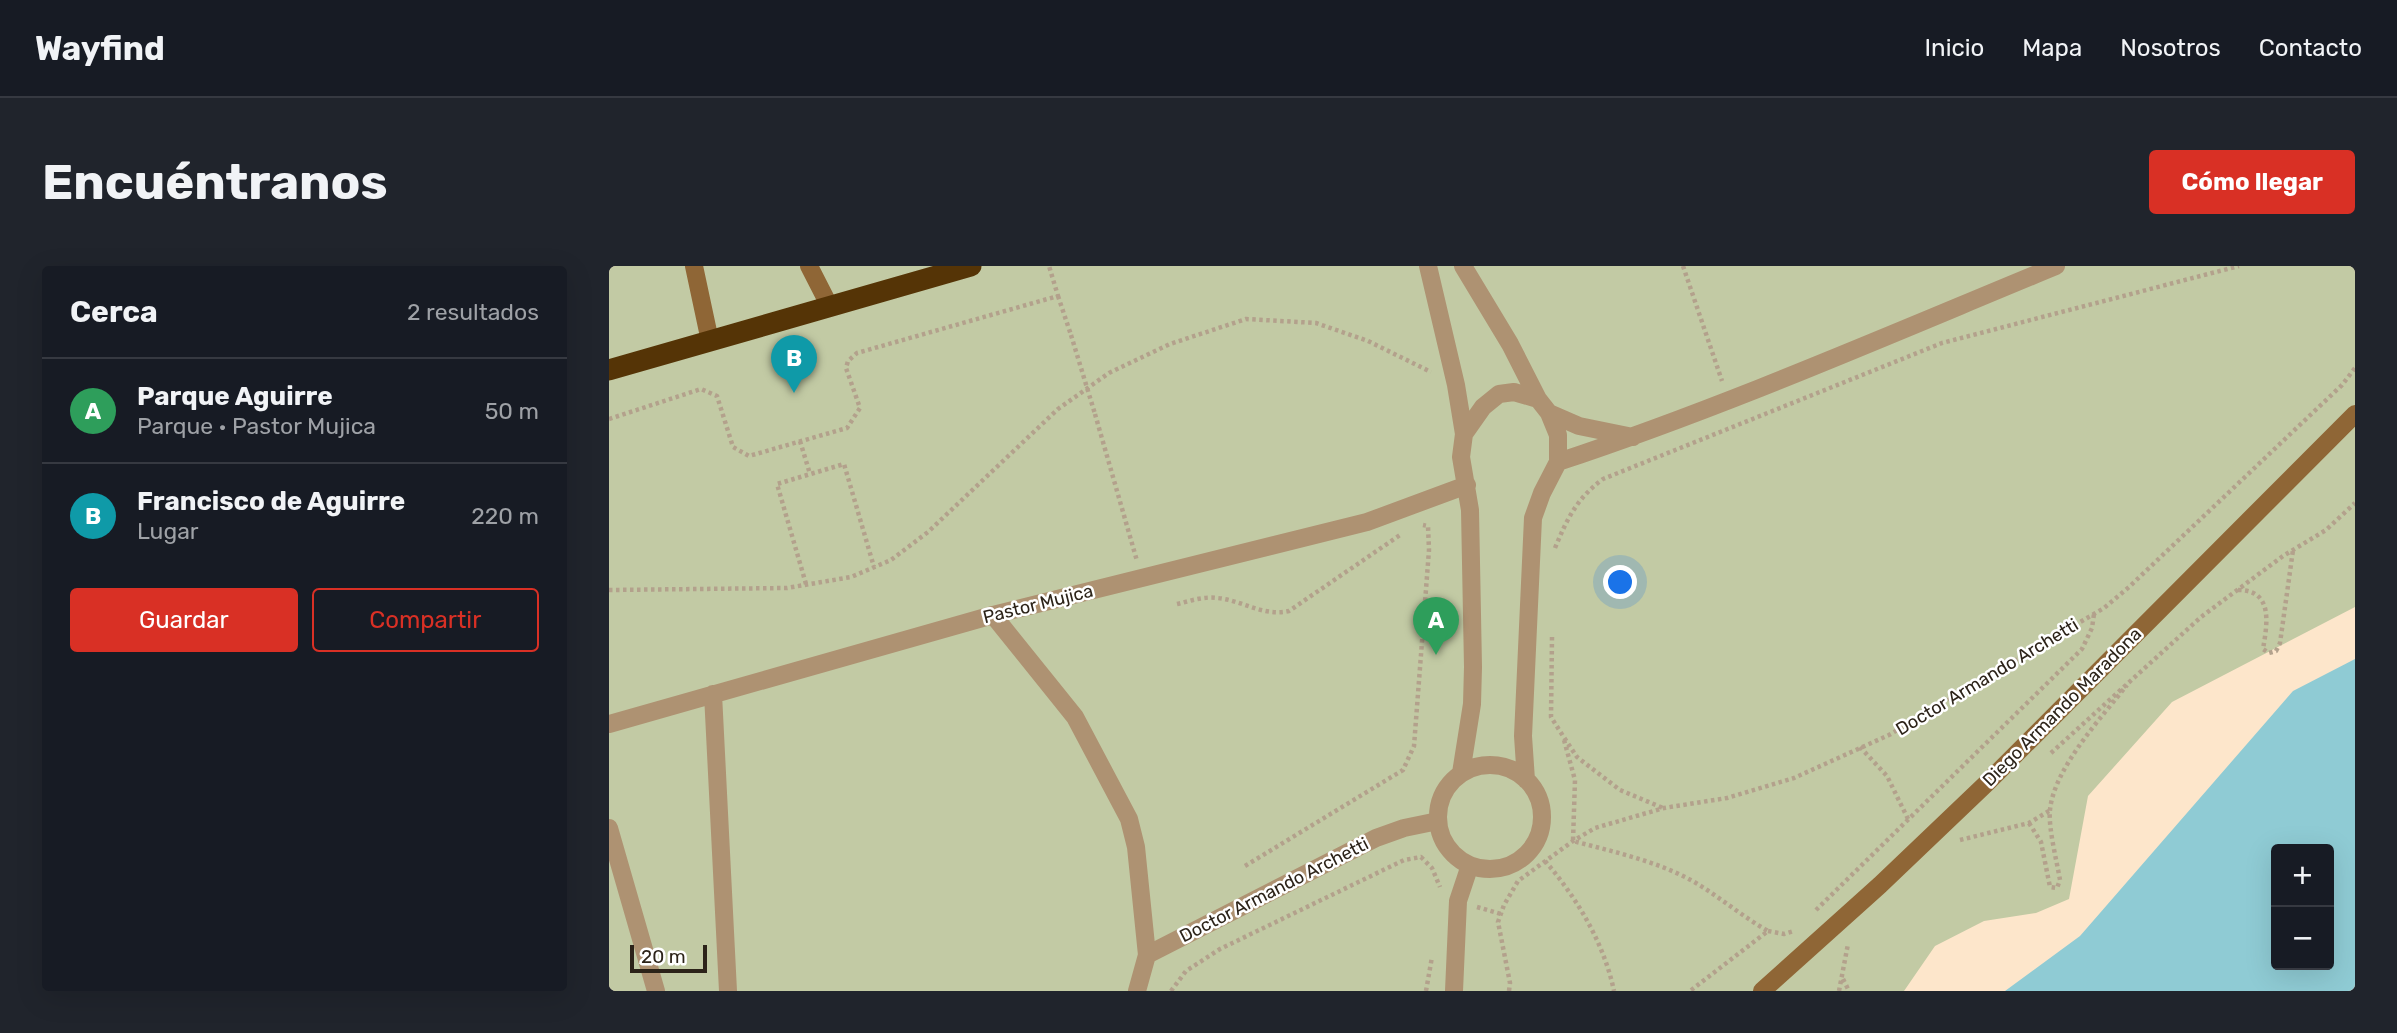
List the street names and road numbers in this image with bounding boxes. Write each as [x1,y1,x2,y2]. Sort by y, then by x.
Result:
street label: Pastor Mujica [981,580,1095,628]
street label: Doctor Armando Archetti [1892,614,2082,740]
street label: Diego Armando Maradona [1978,623,2146,791]
street label: Doctor Armando Archetti [1176,833,1372,947]

